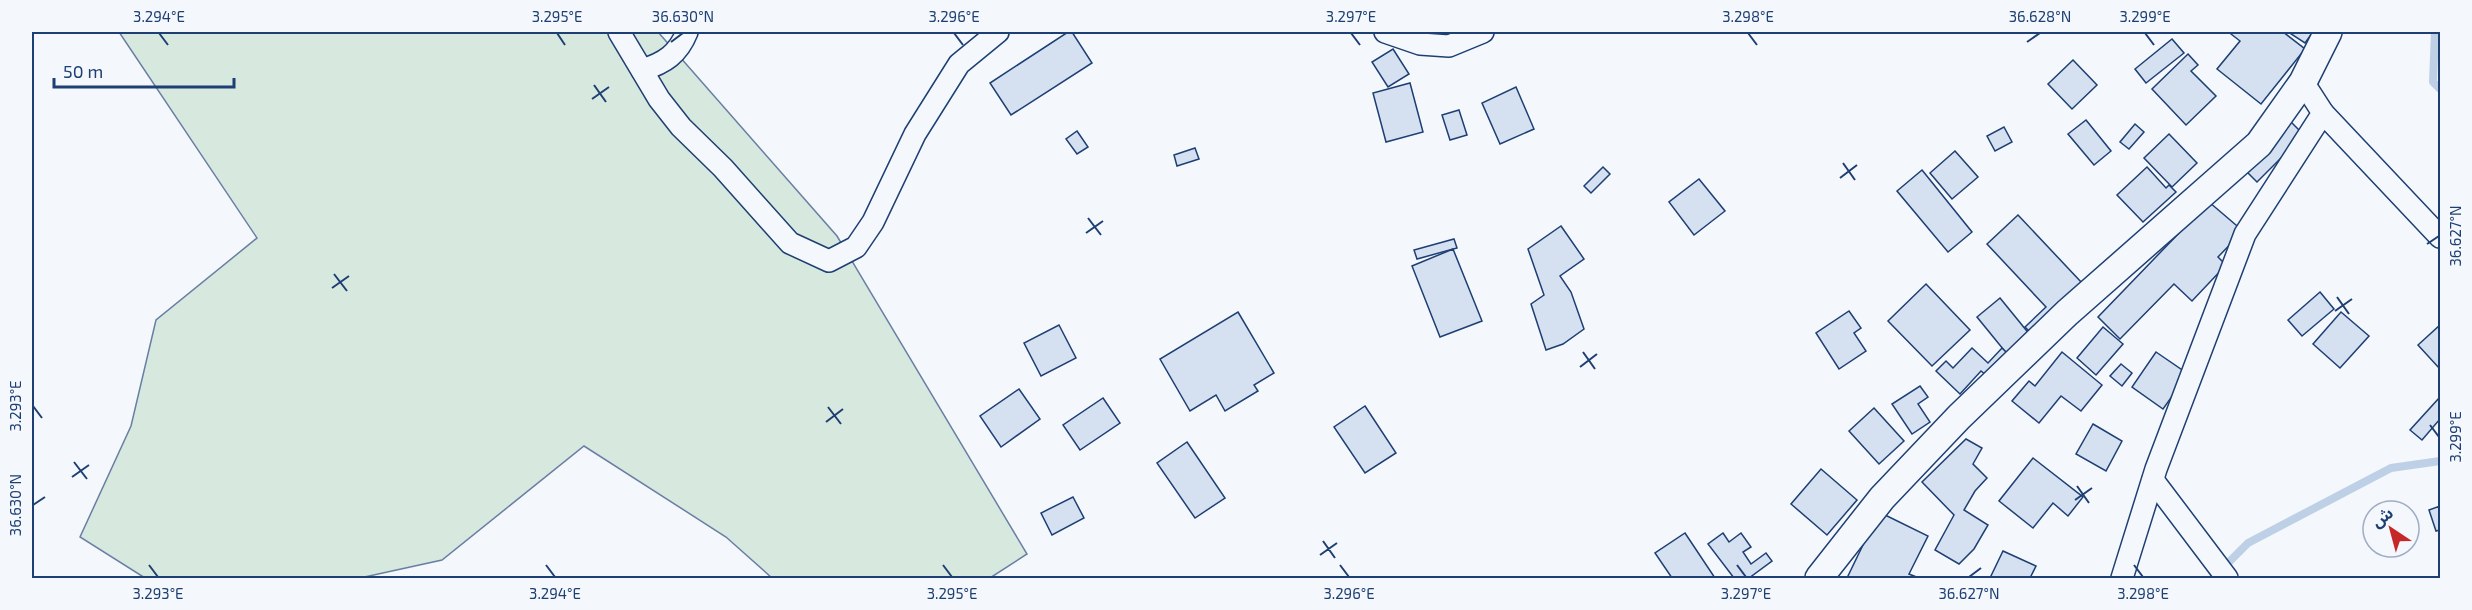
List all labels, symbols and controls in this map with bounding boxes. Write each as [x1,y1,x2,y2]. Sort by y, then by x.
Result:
text: 3.294°E [133,7,185,25]
text: 3.295°E [532,7,582,25]
text: 36.630°N [652,7,714,25]
text: 3.296°E [928,7,980,25]
text: 3.297°E [1326,7,1376,25]
text: 3.298°E [1722,7,1774,25]
text: 36.628°N [2009,7,2071,25]
text: 3.299°E [2119,7,2171,25]
scale bar [54,51,234,89]
text: 50 m [63,60,103,82]
text: 36.627°N [2446,205,2464,267]
text: 3.293°E [6,381,24,431]
text: 3.299°E [2446,411,2464,463]
text: 36.630°N [6,474,24,536]
north arrow [2361,499,2421,559]
text: ش [2367,502,2397,531]
text: 3.293°E [133,584,183,602]
text: 3.294°E [529,584,581,602]
text: 3.295°E [927,584,977,602]
text: 3.296°E [1323,584,1375,602]
text: 3.297°E [1721,584,1771,602]
text: 36.627°N [1938,584,2000,602]
text: 3.298°E [2117,584,2169,602]

